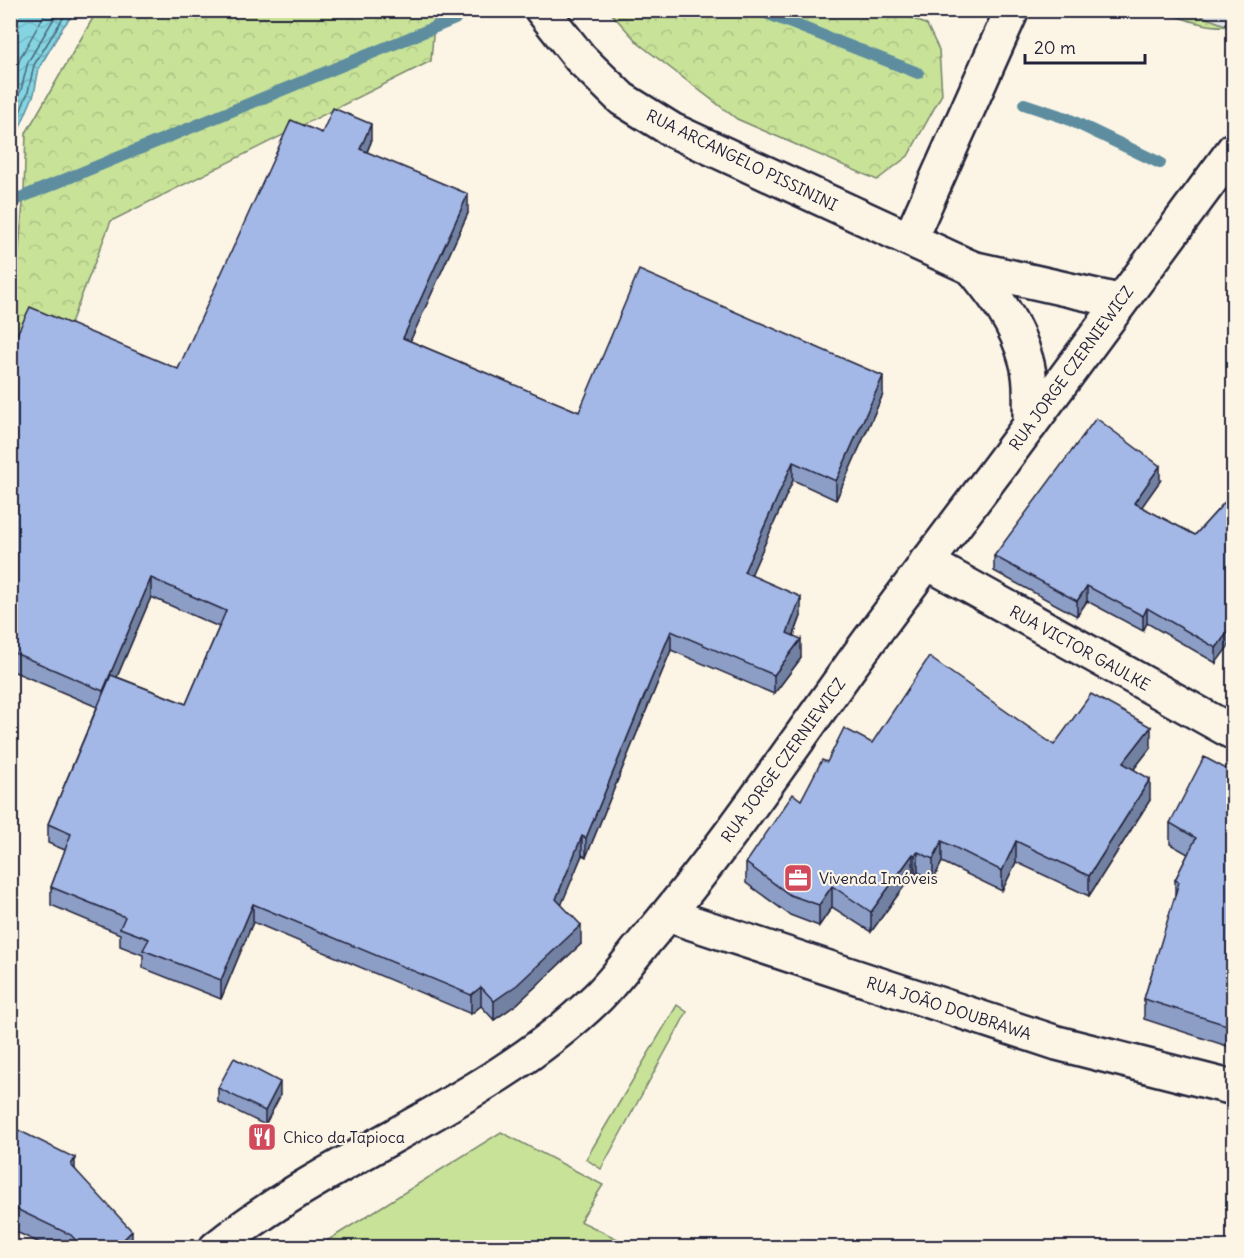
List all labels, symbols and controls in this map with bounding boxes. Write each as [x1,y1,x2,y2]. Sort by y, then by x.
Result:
scale bar [1025,27,1145,65]
text: 20 m [1034,36,1076,59]
street label: RUA ARCANGELO PISSININI [643,105,841,215]
street label: RUA JORGE CZERNIEWICZ [1005,282,1137,454]
street label: RUA VICTOR GAULKE [1006,601,1154,695]
street label: RUA JORGE CZERNIEWICZ [717,674,849,846]
office icon: Vivenda Imóveis [782,862,814,894]
place label: Vivenda Imóveis [819,868,938,888]
street label: RUA JOÃO DOUBRAWA [864,972,1034,1044]
restaurant icon: Chico da Tapioca [246,1121,278,1153]
place label: Chico da Tapioca [283,1127,405,1147]

